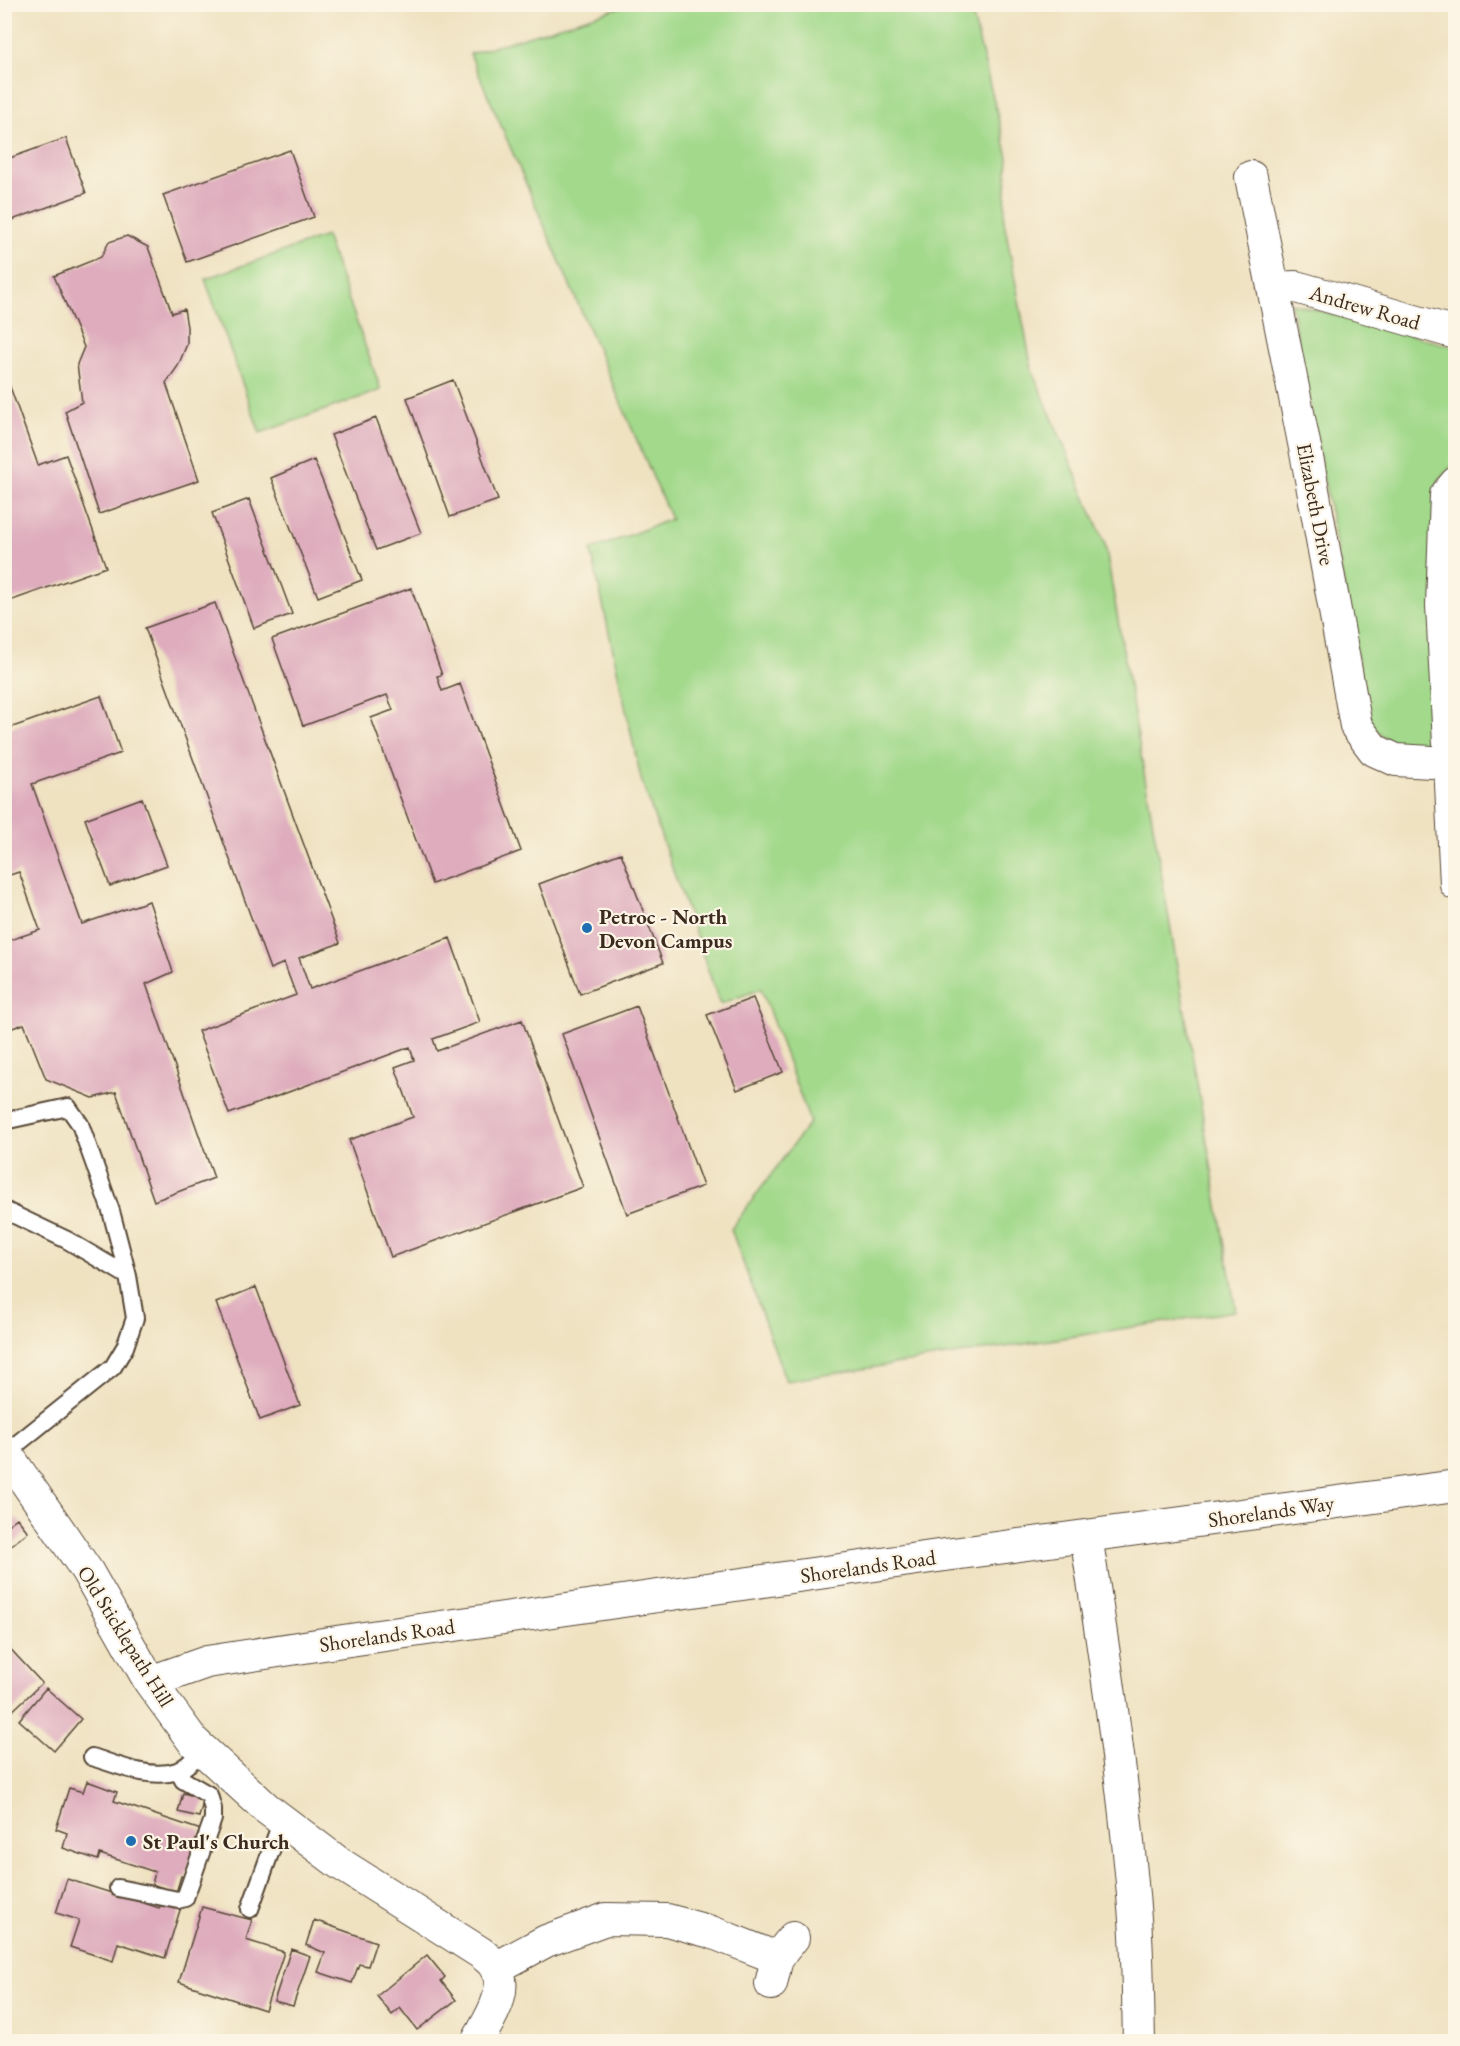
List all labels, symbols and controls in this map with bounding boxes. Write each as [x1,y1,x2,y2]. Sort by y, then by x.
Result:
street label: Andrew Road [1306,278,1424,336]
street label: Elizabeth Drive [1291,441,1341,567]
place label: Petroc - North Devon Campus [599,903,732,954]
marker: Petroc - North Devon Campus [580,921,594,935]
street label: Shorelands Way [1206,1489,1336,1533]
street label: Shorelands Road [799,1543,938,1589]
street label: Old Sticklepath Hill [72,1560,180,1712]
street label: Shorelands Road [318,1612,457,1658]
place label: St Paul's Church [143,1828,290,1855]
marker: St Paul's Church [124,1834,138,1848]

